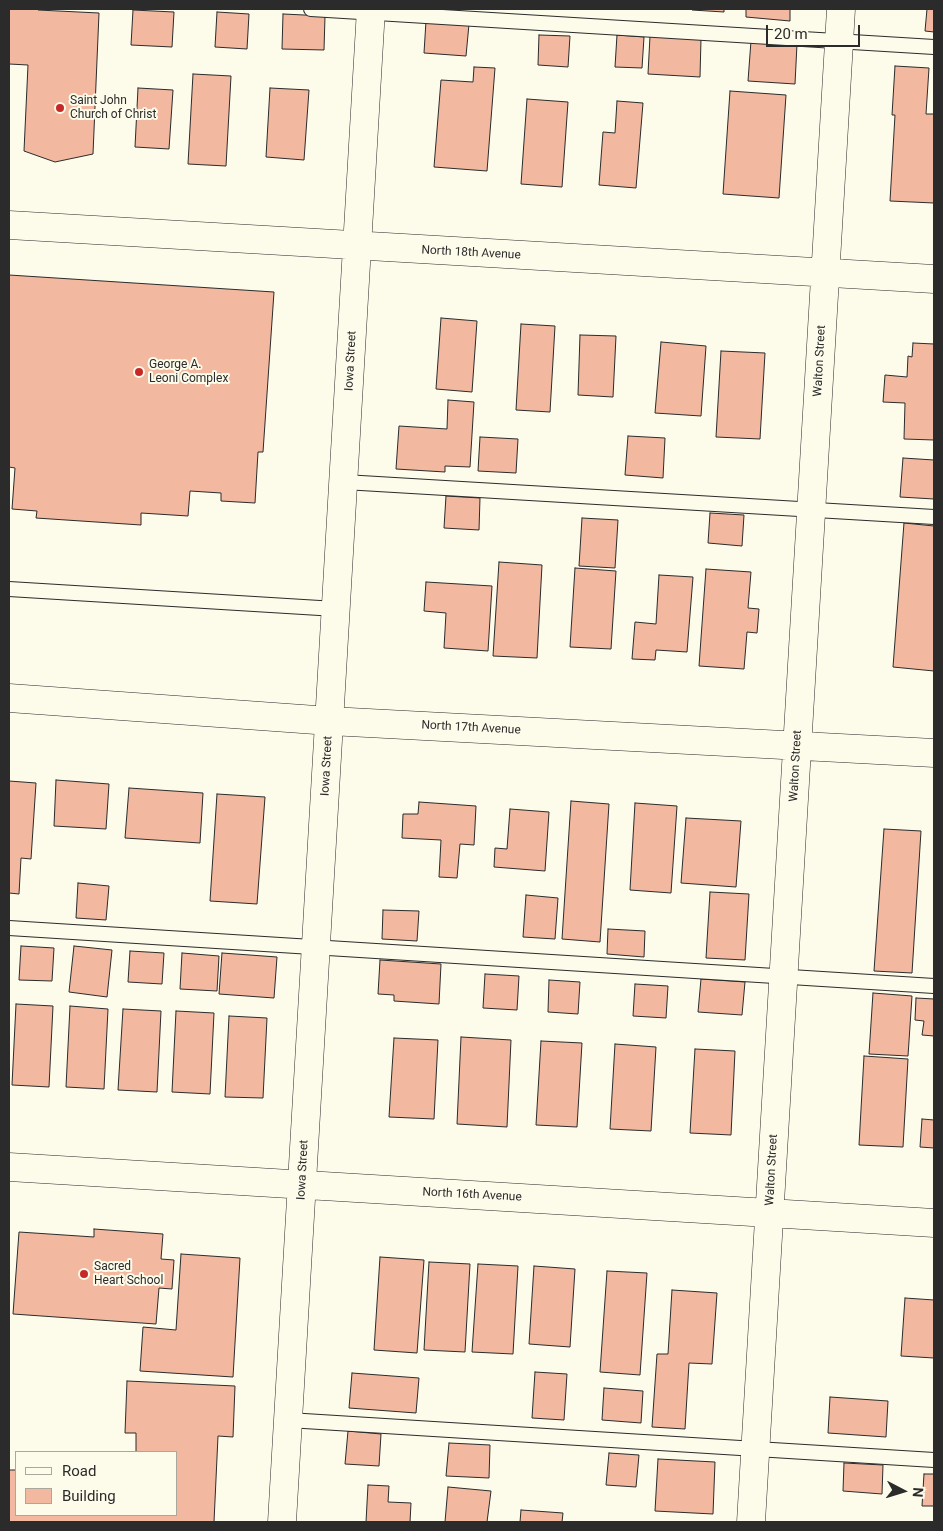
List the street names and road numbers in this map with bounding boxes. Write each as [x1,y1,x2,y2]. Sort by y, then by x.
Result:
street label: North 18th Avenue [421,243,521,263]
street label: Walton Street [811,325,829,397]
street label: Iowa Street [342,331,360,391]
street label: North 17th Avenue [421,718,521,738]
street label: Walton Street [787,730,805,802]
street label: Iowa Street [318,736,336,796]
street label: Walton Street [763,1134,781,1206]
street label: Iowa Street [294,1140,312,1200]
street label: North 16th Avenue [422,1185,522,1205]

